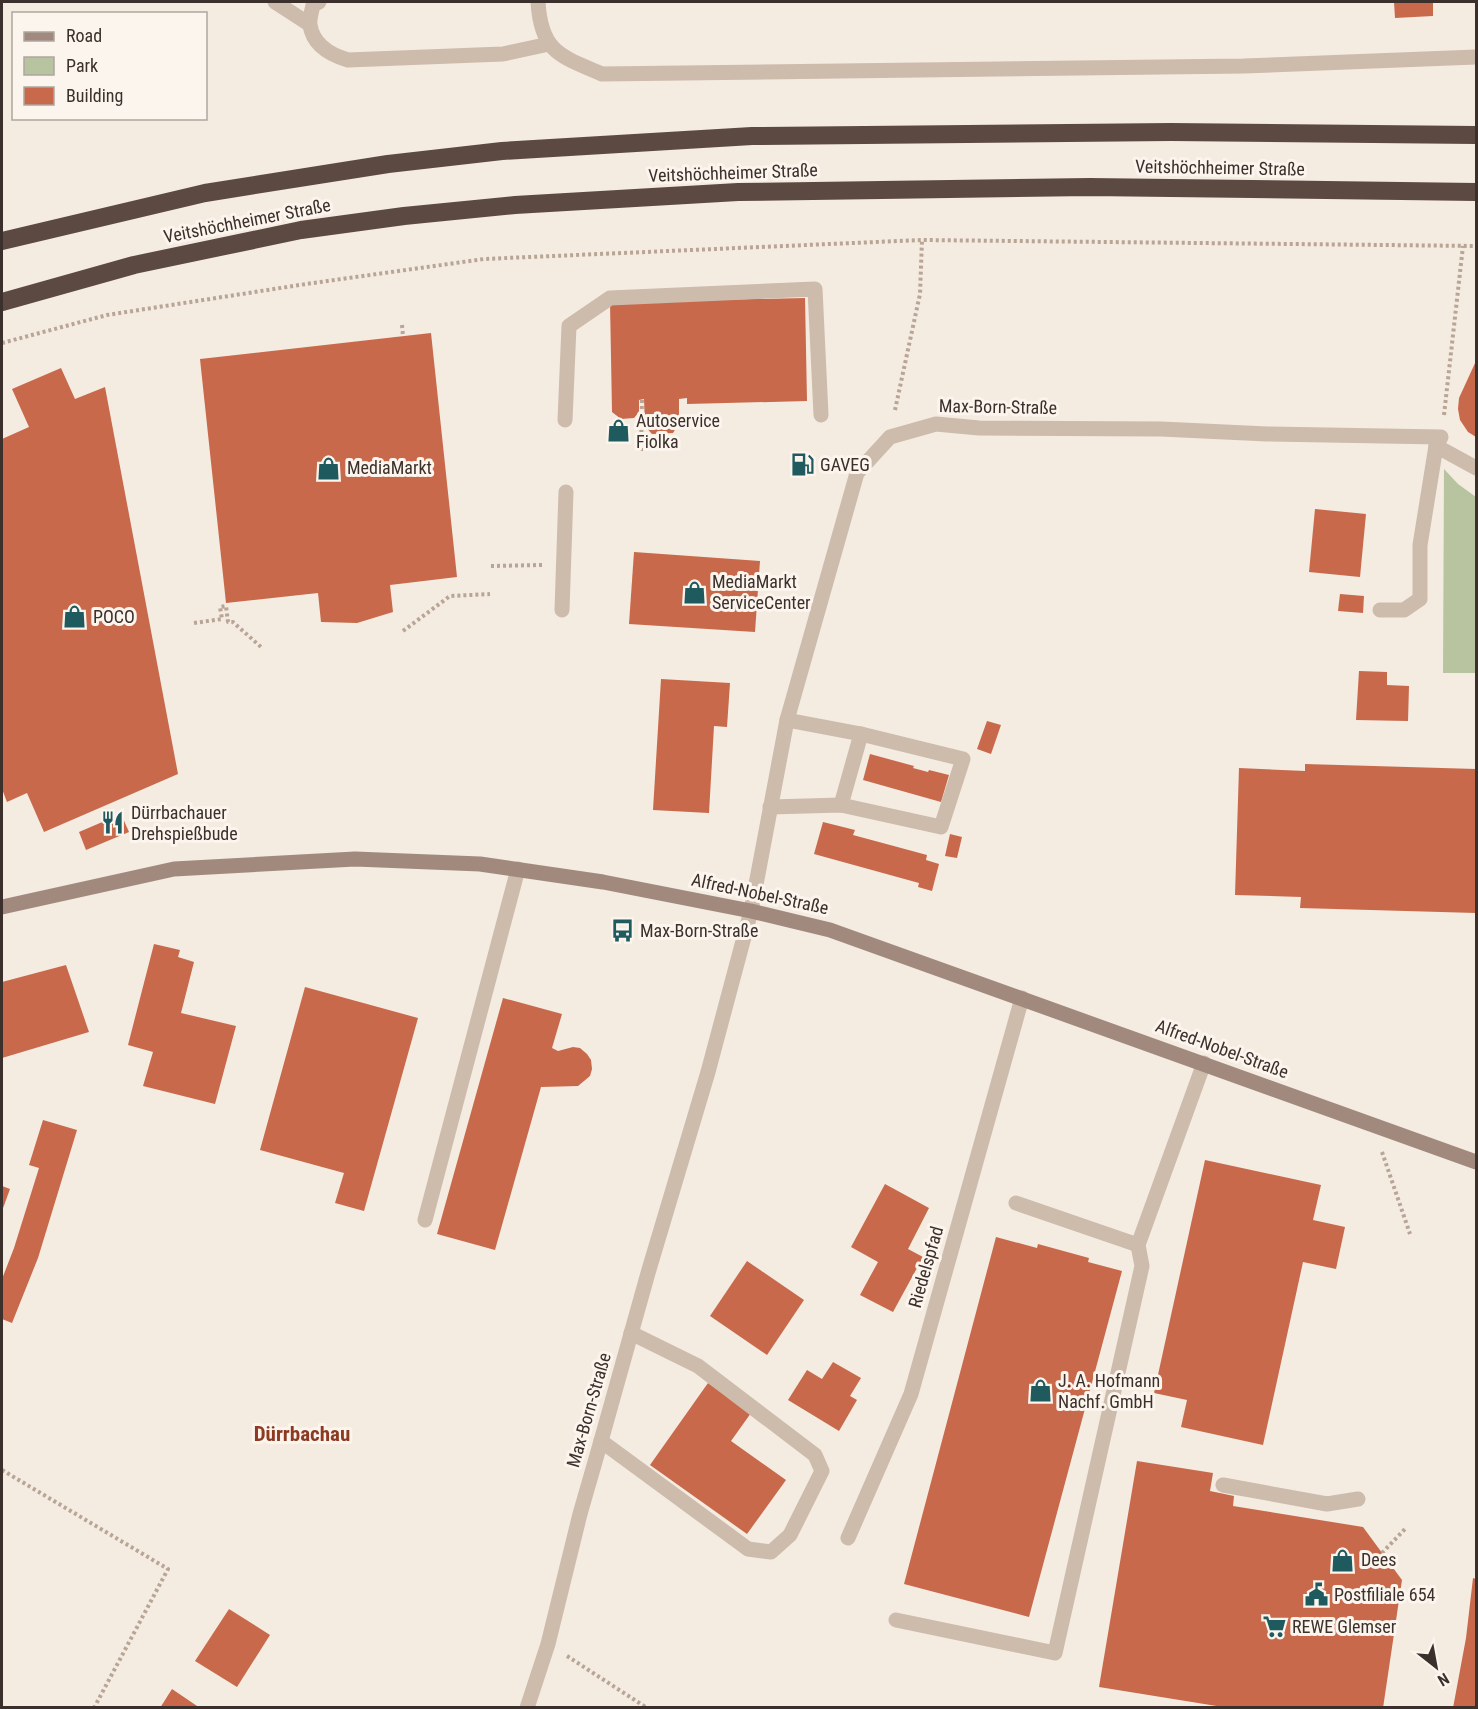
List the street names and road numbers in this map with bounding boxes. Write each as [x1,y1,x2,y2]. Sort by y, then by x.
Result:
street label: Veitshöchheimer Straße [1135,156,1305,179]
street label: Veitshöchheimer Straße [648,159,818,186]
street label: Veitshöchheimer Straße [162,194,332,247]
street label: Max-Born-Straße [939,395,1057,418]
street label: Alfred-Nobel-Straße [690,869,831,918]
street label: Alfred-Nobel-Straße [1153,1015,1291,1082]
street label: Riedelspfad [904,1224,947,1310]
street label: Max-Born-Straße [562,1350,615,1470]

